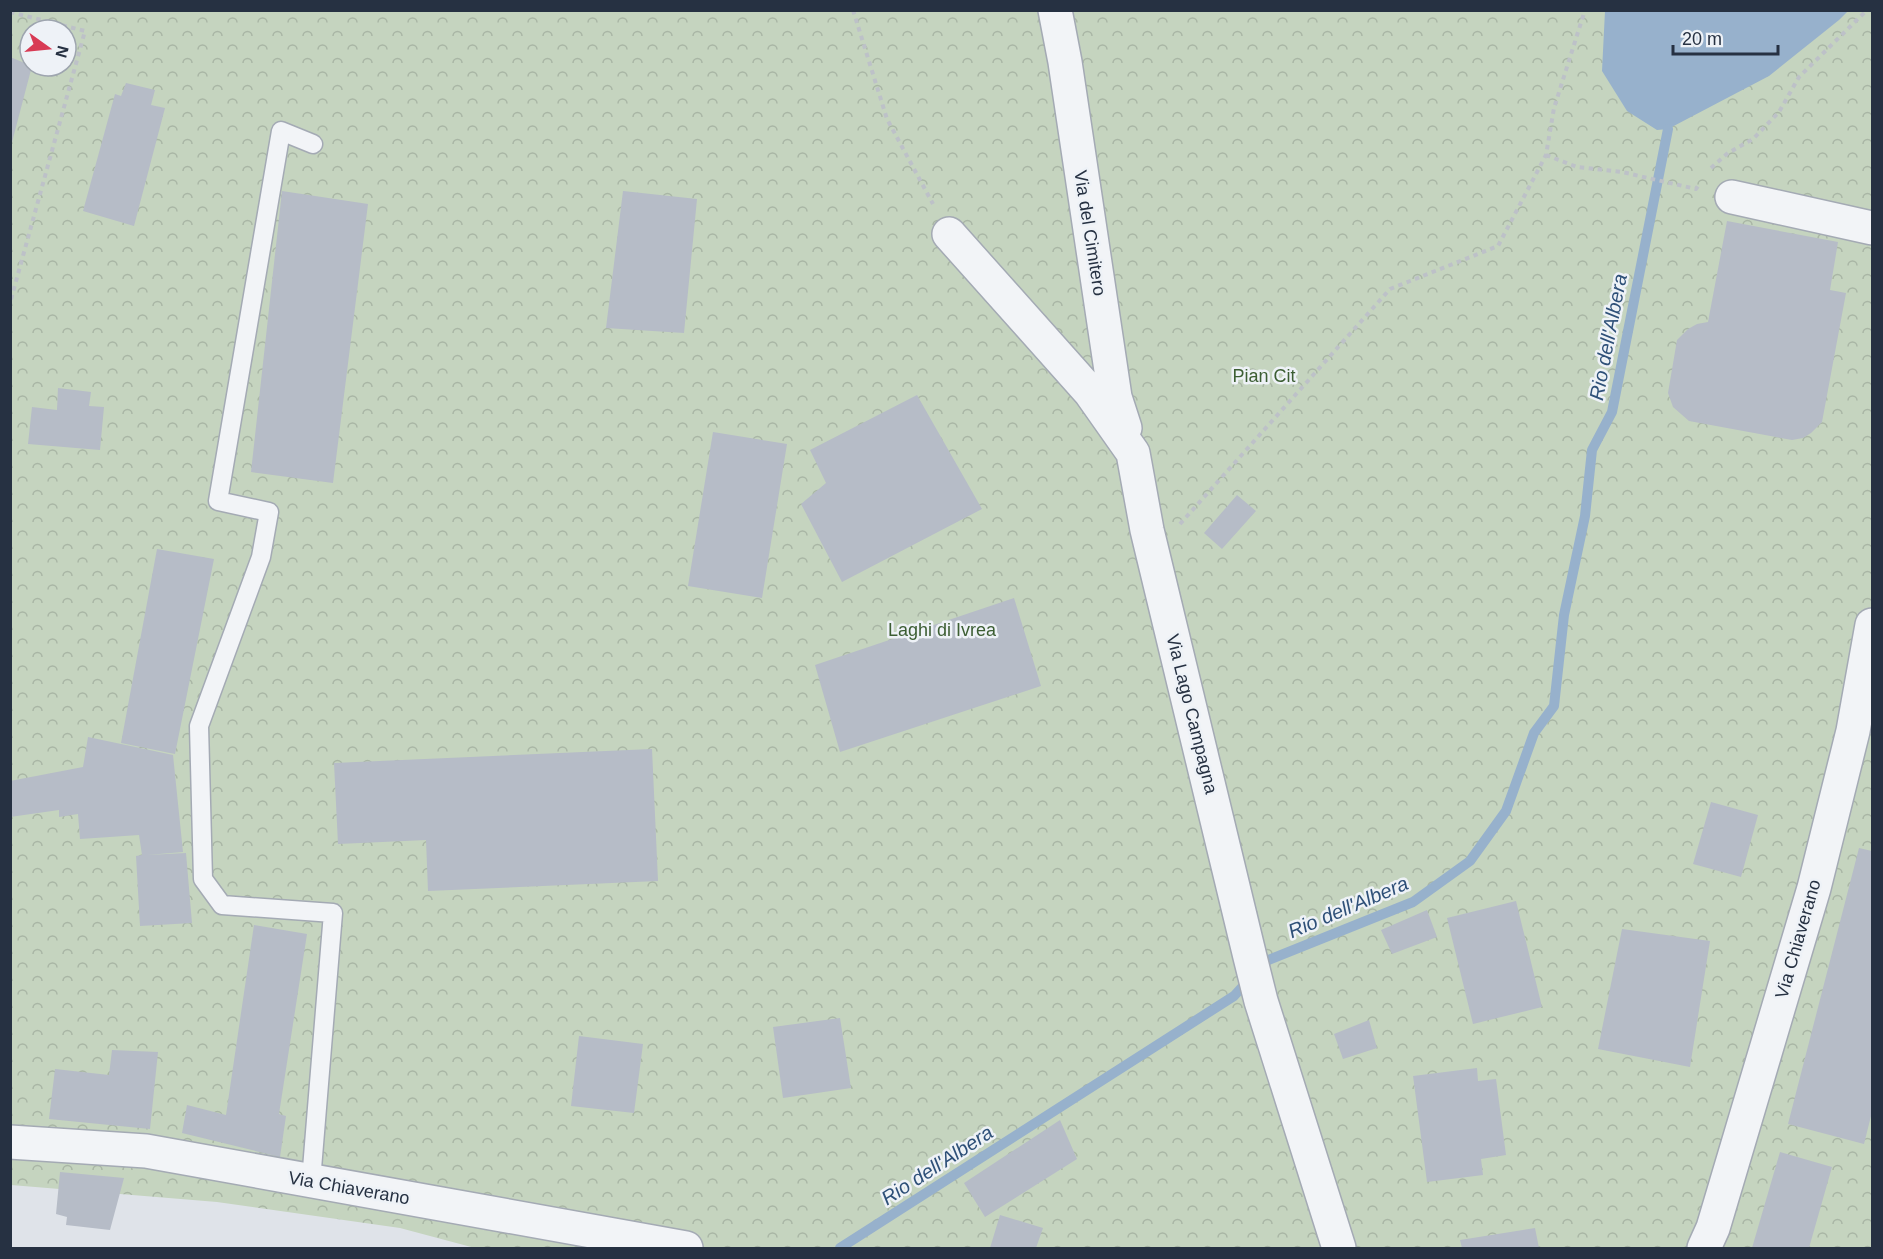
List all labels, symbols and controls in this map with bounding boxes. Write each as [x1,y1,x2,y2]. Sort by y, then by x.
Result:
north arrow [18,18,78,78]
scale bar [1673,18,1778,56]
text: 20 m [1682,29,1722,49]
text: N [52,44,72,60]
street label: Via del Cimitero [1070,169,1110,297]
water label: Rio dell'Albera [1585,272,1631,402]
park label: Pian Cit [1232,366,1296,386]
park label: Laghi di Ivrea [888,620,997,640]
street label: Via Lago Campagna [1162,632,1222,797]
water label: Rio dell'Albera [1285,872,1411,942]
street label: Via Chiaverano [1771,877,1825,1001]
water label: Rio dell'Albera [877,1121,997,1209]
street label: Via Chiaverano [287,1167,411,1209]

